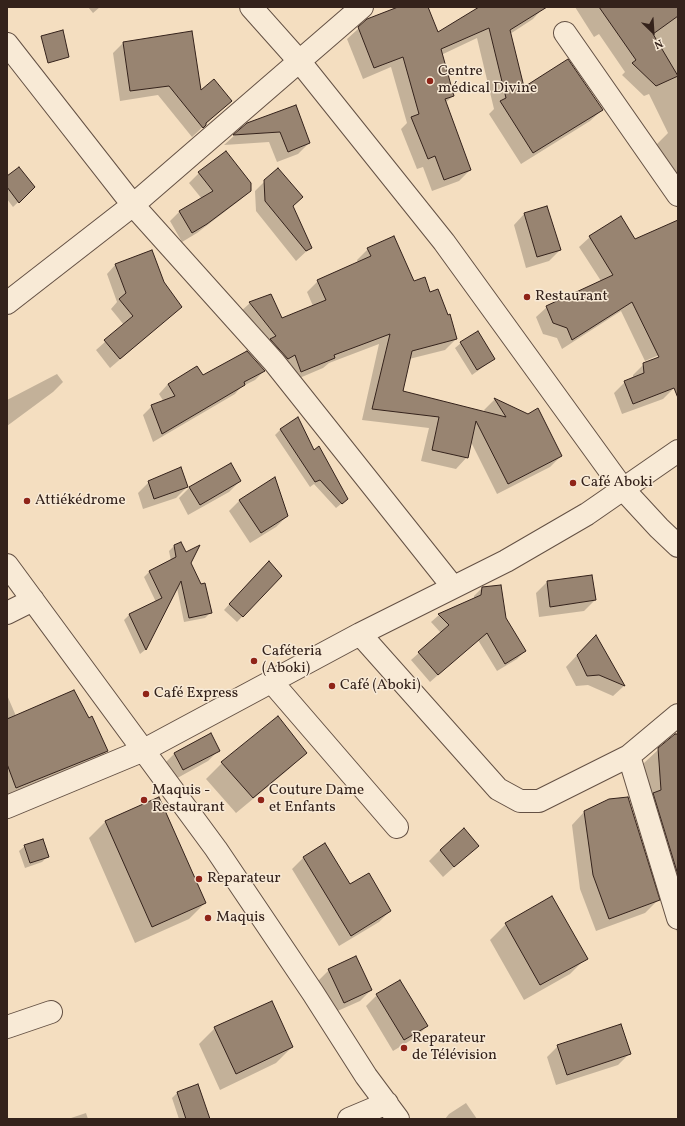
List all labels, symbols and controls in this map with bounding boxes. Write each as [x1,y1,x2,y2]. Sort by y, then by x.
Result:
north arrow [633,12,673,52]
text: N [651,35,665,52]
place label: Centre médical Divine [438,63,537,98]
marker: Centre médical Divine [425,76,435,86]
place label: Restaurant [535,288,608,306]
marker: Restaurant [522,292,532,302]
place label: Café Aboki [581,474,653,492]
marker: Café Aboki [568,478,578,488]
place label: Attiékédrome [35,492,126,510]
marker: Attiékédrome [22,496,32,506]
place label: Caféteria (Aboki) [262,643,322,678]
marker: Caféteria (Aboki) [249,656,259,666]
place label: Café (Aboki) [340,677,421,695]
marker: Café (Aboki) [327,681,337,691]
place label: Café Express [154,685,238,703]
marker: Café Express [141,689,151,699]
place label: Maquis - Restaurant [152,782,225,817]
place label: Couture Dame et Enfants [269,782,364,817]
marker: Maquis - Restaurant [139,795,149,805]
marker: Couture Dame et Enfants [256,795,266,805]
place label: Reparateur [207,870,281,888]
marker: Reparateur [194,874,204,884]
place label: Maquis [216,909,265,927]
marker: Maquis [203,913,213,923]
place label: Reparateur de Télévision [412,1030,497,1065]
marker: Reparateur de Télévision [399,1043,409,1053]

